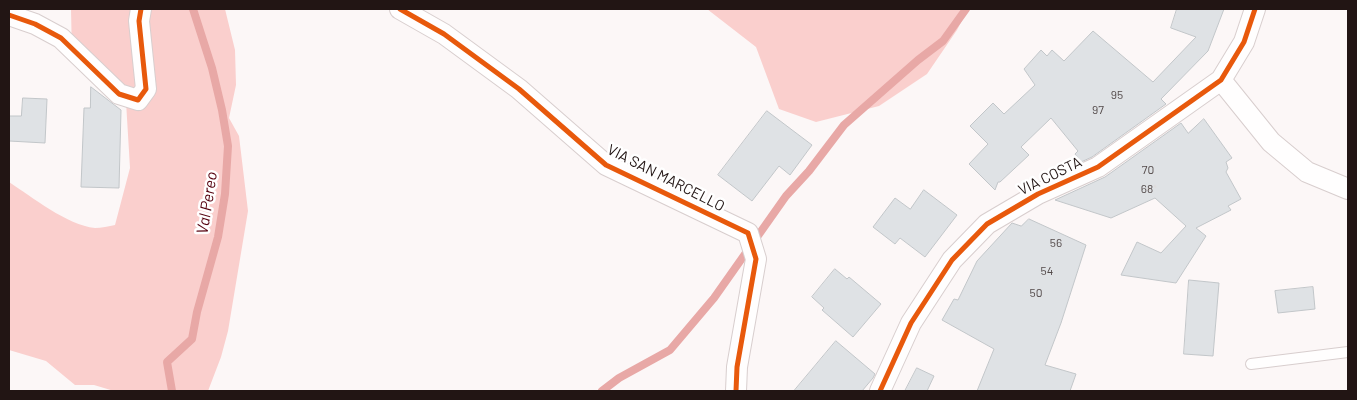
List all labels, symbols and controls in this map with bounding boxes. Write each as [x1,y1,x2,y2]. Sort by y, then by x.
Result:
house number: 95 [1111,88,1123,102]
house number: 97 [1092,103,1104,117]
street label: VIA SAN MARCELLO [604,141,728,215]
street label: VIA COSTA [1015,153,1085,199]
house number: 70 [1142,163,1154,177]
water label: Val Pereo [193,170,221,236]
house number: 68 [1141,182,1153,196]
house number: 56 [1050,236,1062,250]
house number: 54 [1041,264,1053,278]
house number: 50 [1030,286,1042,300]

